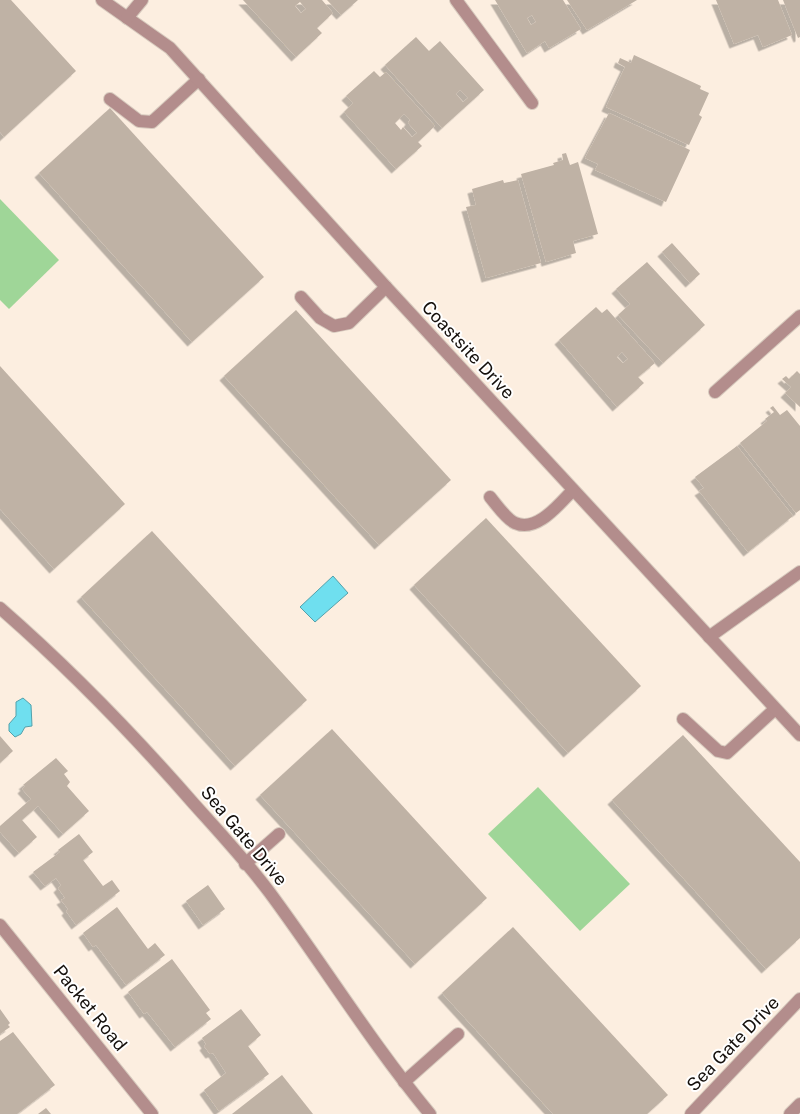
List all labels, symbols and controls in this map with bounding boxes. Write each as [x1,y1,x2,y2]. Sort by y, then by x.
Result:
street label: Coastsite Drive [418,296,519,403]
street label: Sea Gate Drive [197,782,292,890]
street label: Packet Road [49,961,131,1055]
street label: Sea Gate Drive [682,992,783,1095]

